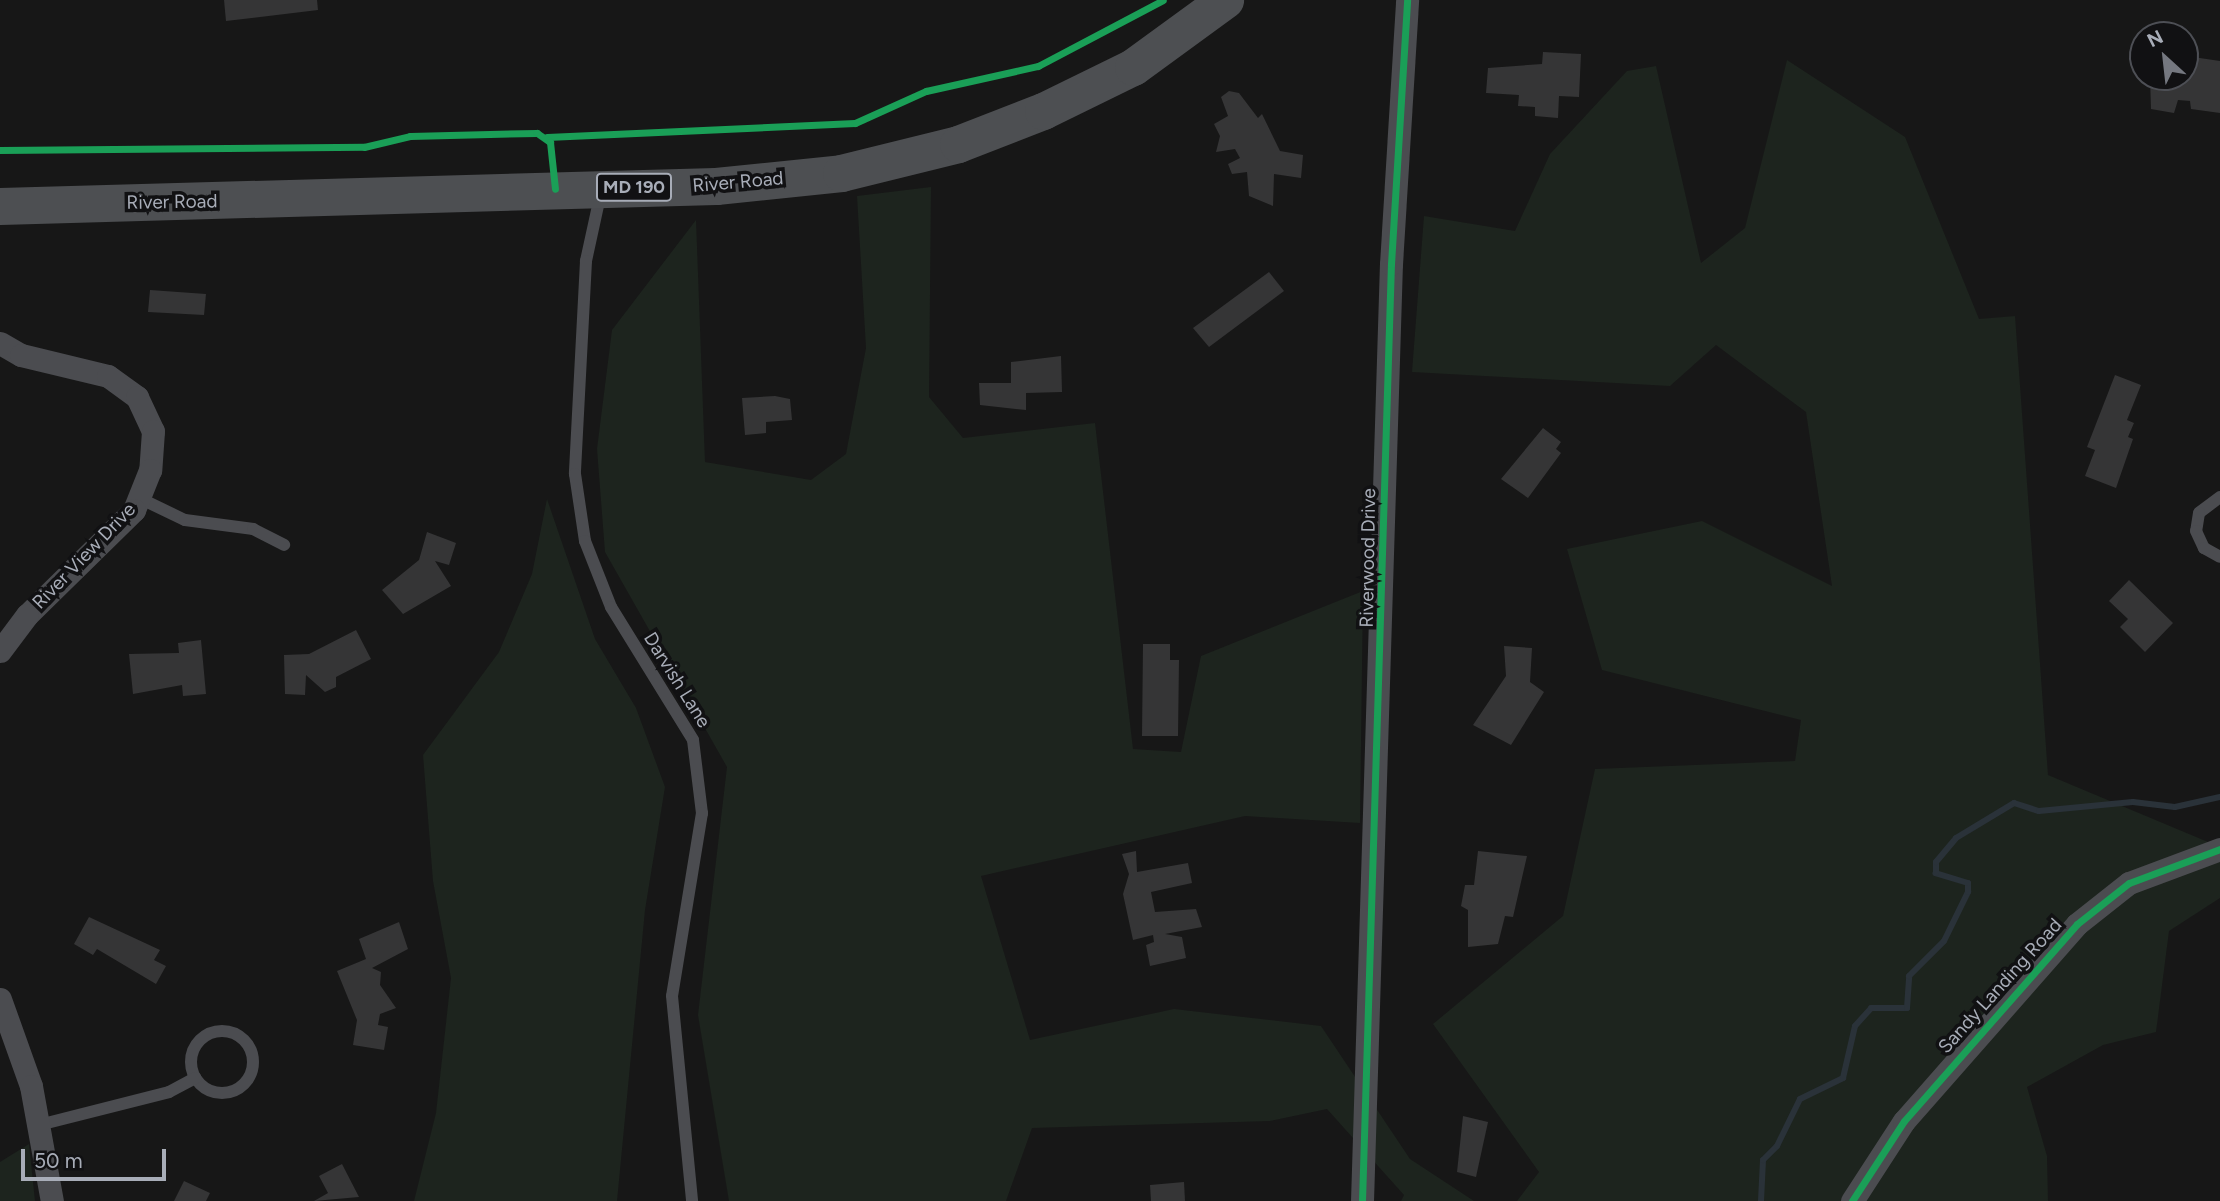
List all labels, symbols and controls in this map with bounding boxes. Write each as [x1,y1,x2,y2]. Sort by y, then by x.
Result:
north arrow [2129,21,2199,91]
text: N [2143,25,2167,52]
street label: River Road [692,167,784,197]
road number: MD 190 [596,172,672,202]
street label: River Road [126,190,218,214]
street label: Riverwood Drive [1355,488,1381,628]
street label: River View Drive [28,498,140,614]
street label: Darvish Lane [639,628,715,732]
street label: Sandy Landing Road [1933,914,2067,1058]
scale bar [24,1134,170,1178]
text: 50 m [34,1148,83,1173]

